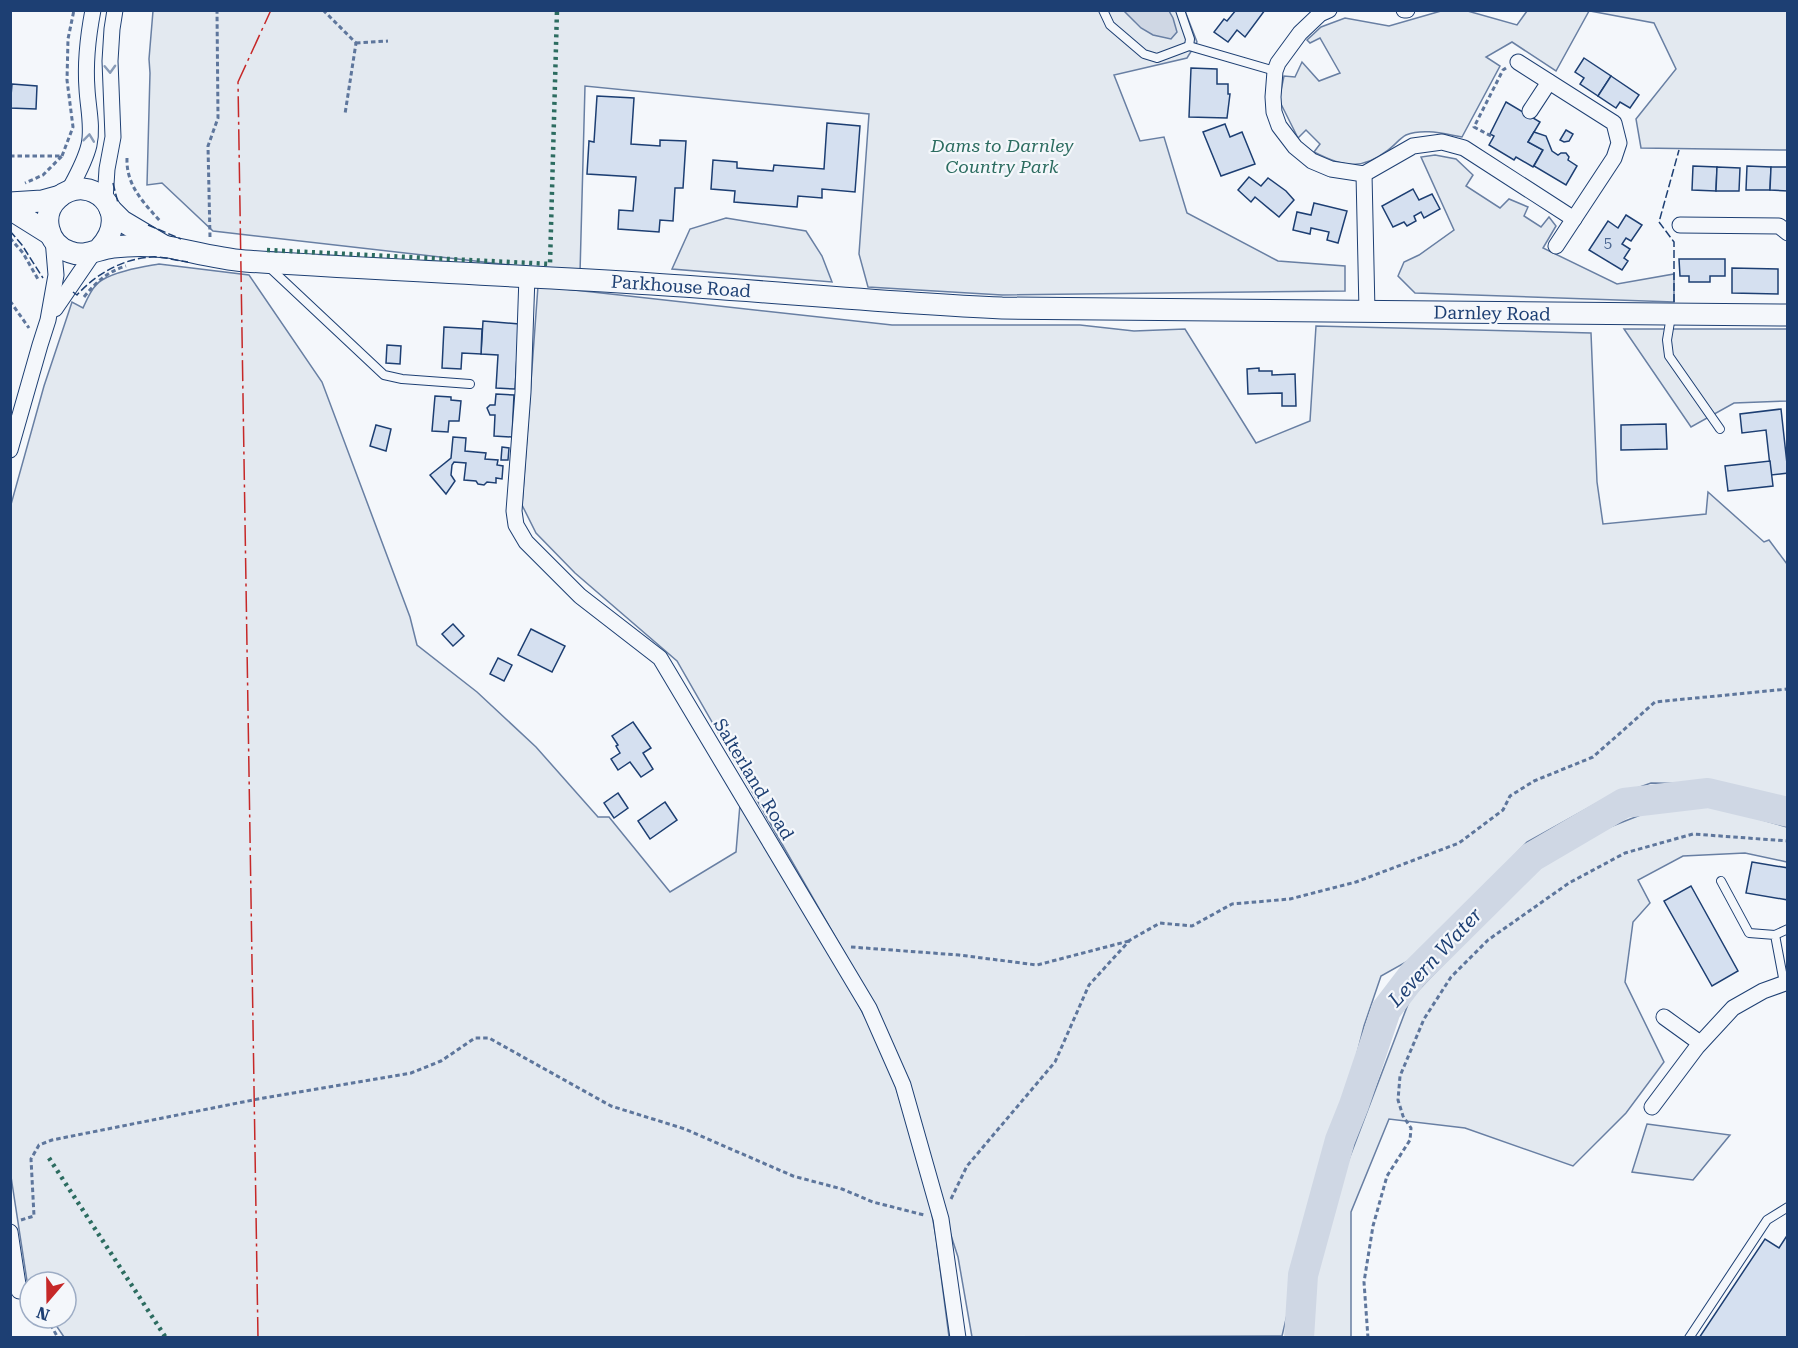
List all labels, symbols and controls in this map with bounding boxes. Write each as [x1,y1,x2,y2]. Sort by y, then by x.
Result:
one-way arrow [104,64,116,73]
one-way arrow [82,133,95,142]
park label: Dams to Darnley Country Park [930,135,1074,177]
house number: 5 [1604,234,1612,252]
street label: Parkhouse Road [610,271,752,301]
street label: Darnley Road [1433,301,1551,325]
street label: Salterland Road [710,715,799,844]
water label: Levern Water [1383,902,1487,1012]
north arrow [18,1270,78,1330]
text: N [34,1303,52,1325]

